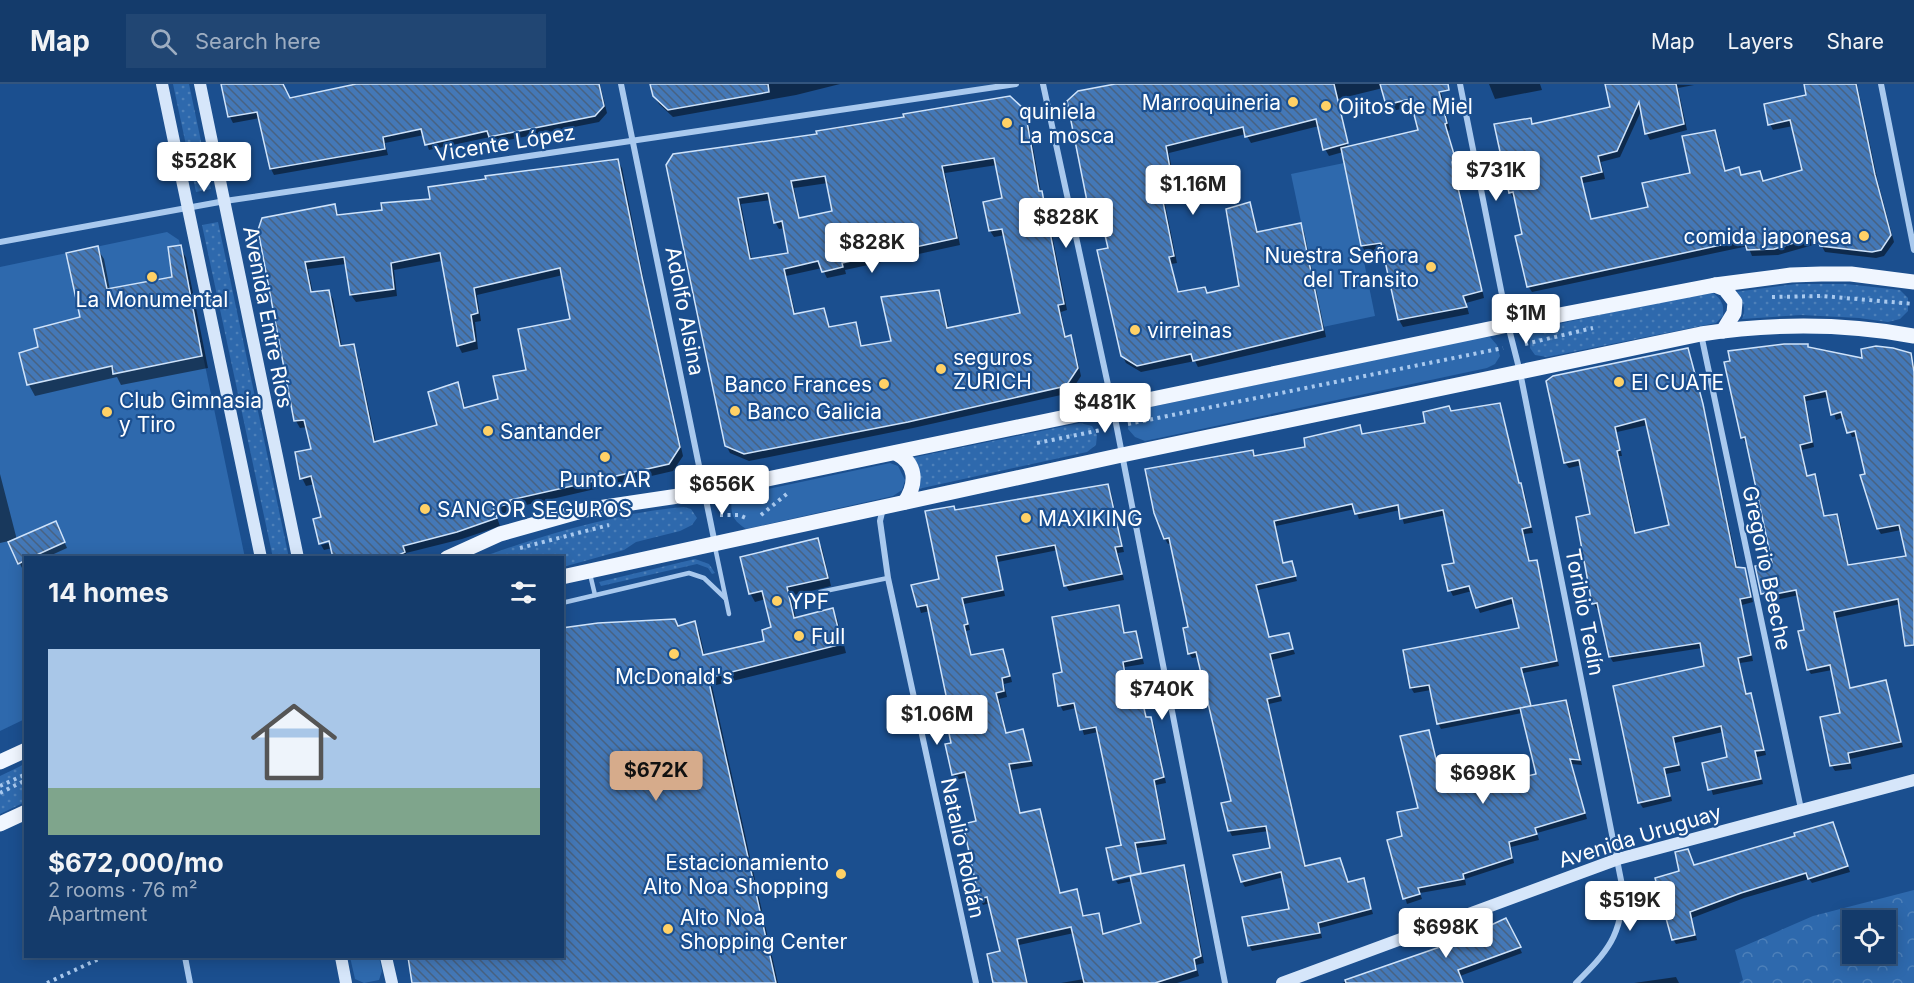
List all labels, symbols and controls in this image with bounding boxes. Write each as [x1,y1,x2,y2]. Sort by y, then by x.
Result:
search box [126,14,546,68]
text: Map [30,24,90,58]
icon: search [147,25,180,58]
text: Search here [195,28,321,54]
text: Map [1651,29,1695,54]
text: Layers [1728,29,1794,54]
text: Share [1827,29,1884,54]
place label: Marroquineria [1142,90,1281,115]
place label: Ojitos de Miel [1338,94,1473,119]
marker: Marroquineria [1286,95,1300,109]
place label: quiniela La mosca [1019,99,1115,148]
marker: Ojitos de Miel [1319,99,1333,113]
marker: quiniela La mosca [1000,116,1014,130]
street label: Vicente López [433,120,577,166]
pin: $528K [162,142,246,193]
text: $528K [171,149,237,173]
pin: $731K [1454,151,1538,202]
text: $731K [1466,158,1526,182]
pin: $1.16M [1144,165,1242,216]
text: $1.16M [1160,172,1226,196]
pin: $828K [1024,198,1108,249]
text: $828K [1033,205,1099,229]
pin: $828K [830,223,914,274]
street label: Avenida Entre Ríos [238,224,298,410]
place label: comida japonesa [1684,224,1852,249]
marker: comida japonesa [1857,229,1871,243]
text: $828K [839,230,905,254]
place label: Nuestra Señora del Transito [1265,243,1419,292]
street label: Adolfo Alsina [660,245,710,377]
marker: Nuestra Señora del Transito [1424,260,1438,274]
marker: La Monumental [145,270,159,284]
place label: La Monumental [76,287,228,312]
pin: $1M [1497,294,1555,345]
text: $1M [1506,301,1546,325]
place label: virreinas [1147,318,1232,343]
marker: virreinas [1128,323,1142,337]
place label: seguros ZURICH [953,345,1033,394]
marker: seguros ZURICH [934,362,948,376]
place label: El CUATE [1631,370,1724,395]
place label: Banco Frances [724,372,872,397]
marker: El CUATE [1612,375,1626,389]
marker: Banco Frances [877,377,891,391]
pin: $481K [1063,383,1147,434]
place label: Club Gimnasia y Tiro [119,388,262,437]
text: $481K [1074,390,1136,414]
place label: Banco Galicia [747,399,882,424]
marker: Banco Galicia [728,404,742,418]
marker: Club Gimnasia y Tiro [100,405,114,419]
place label: Santander [500,419,602,444]
marker: Santander [481,424,495,438]
marker: Punto.AR [598,450,612,464]
pin: $656K [680,465,764,516]
place label: Punto.AR [559,467,651,492]
text: $656K [689,472,755,496]
street label: Gregorio Beeche [1737,483,1797,653]
place label: SANCOR SEGUROS [437,497,632,522]
marker: SANCOR SEGUROS [418,502,432,516]
place label: MAXIKING [1038,506,1143,531]
marker: MAXIKING [1019,511,1033,525]
street label: Toribio Tedín [1560,546,1610,678]
icon: filters [507,576,540,609]
text: 14 homes [48,577,169,608]
place label: YPF [789,589,829,614]
marker: YPF [770,594,784,608]
place label: Full [811,624,845,649]
marker: Full [792,629,806,643]
marker: McDonald's [667,647,681,661]
place label: McDonald's [615,664,733,689]
pin: $740K [1120,670,1204,721]
text: $740K [1130,677,1194,701]
icon: home [240,688,348,796]
pin: $1.06M [888,695,986,746]
text: $1.06M [901,702,973,726]
pin: $672K [614,751,698,802]
pin: $698K [1441,754,1525,805]
text: $672K [624,758,688,782]
text: $698K [1450,761,1516,785]
street label: Natalio Roldán [936,775,990,921]
street label: Avenida Uruguay [1555,799,1725,873]
text: $672,000/mo [48,847,224,878]
place label: Estacionamiento Alto Noa Shopping [643,850,829,899]
marker: Estacionamiento Alto Noa Shopping [834,867,848,881]
text: 2 rooms · 76 m² [48,878,197,902]
pin: $519K [1588,881,1672,932]
text: $519K [1599,888,1661,912]
text: Apartment [48,902,147,926]
place label: Alto Noa Shopping Center [680,905,847,954]
pin: $698K [1404,908,1488,959]
map controls [1842,910,1896,964]
button: locate [1842,910,1896,964]
text: $698K [1413,915,1479,939]
marker: Alto Noa Shopping Center [661,922,675,936]

